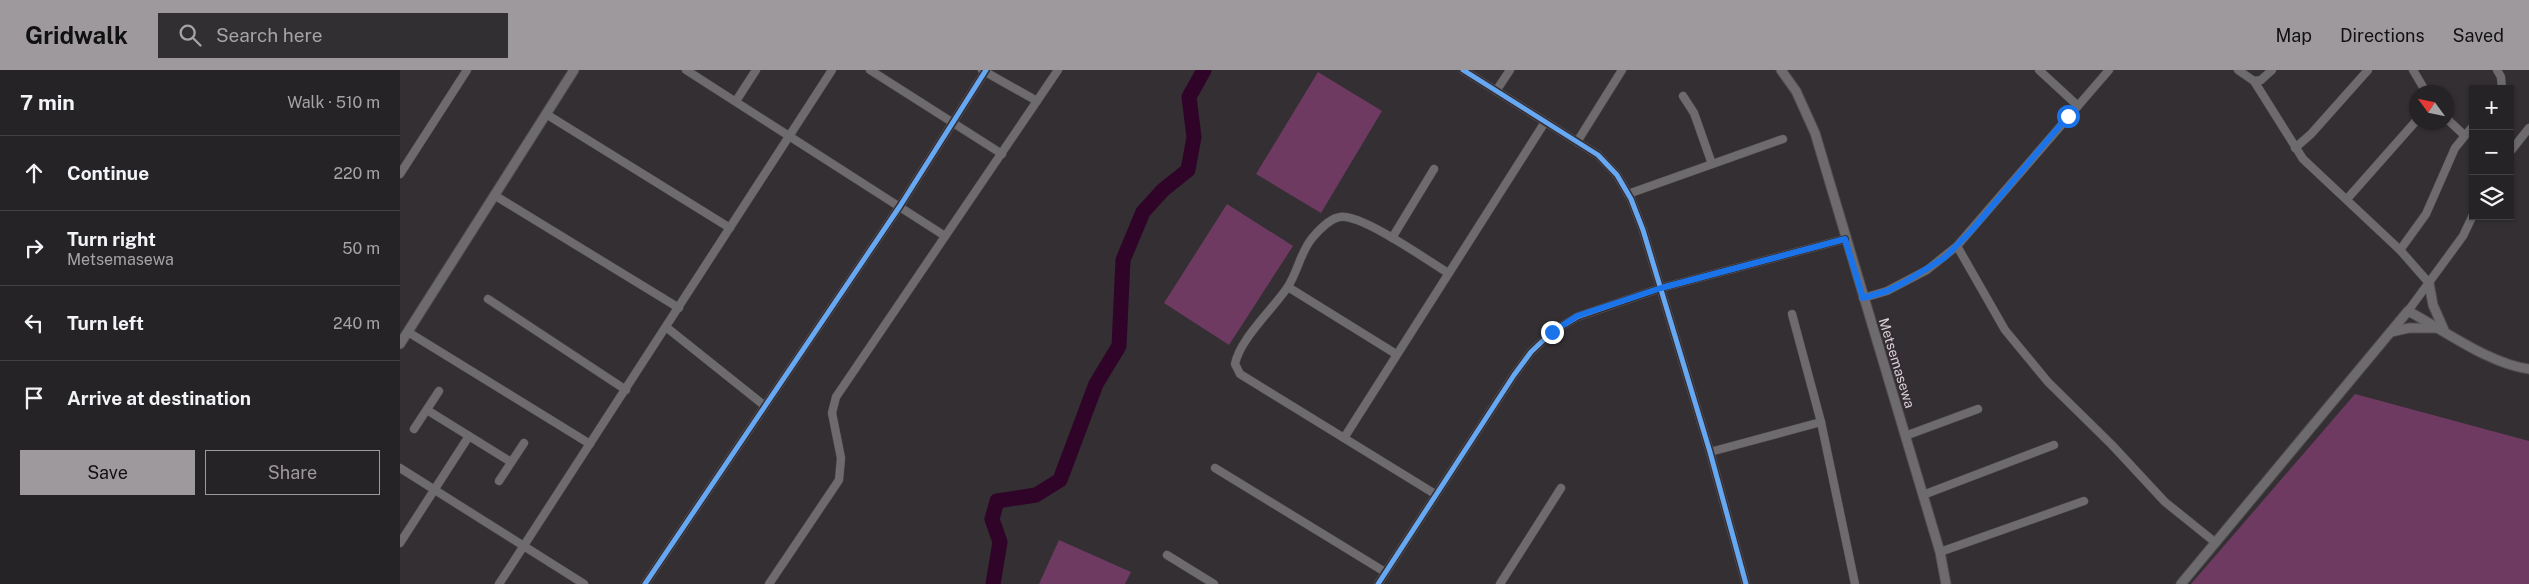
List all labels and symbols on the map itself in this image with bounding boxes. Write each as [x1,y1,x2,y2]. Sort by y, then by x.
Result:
north arrow [2409,85,2454,130]
route start [2057,105,2080,128]
street label: Metsemasewa [1876,316,1918,410]
route end [1541,321,1564,344]

